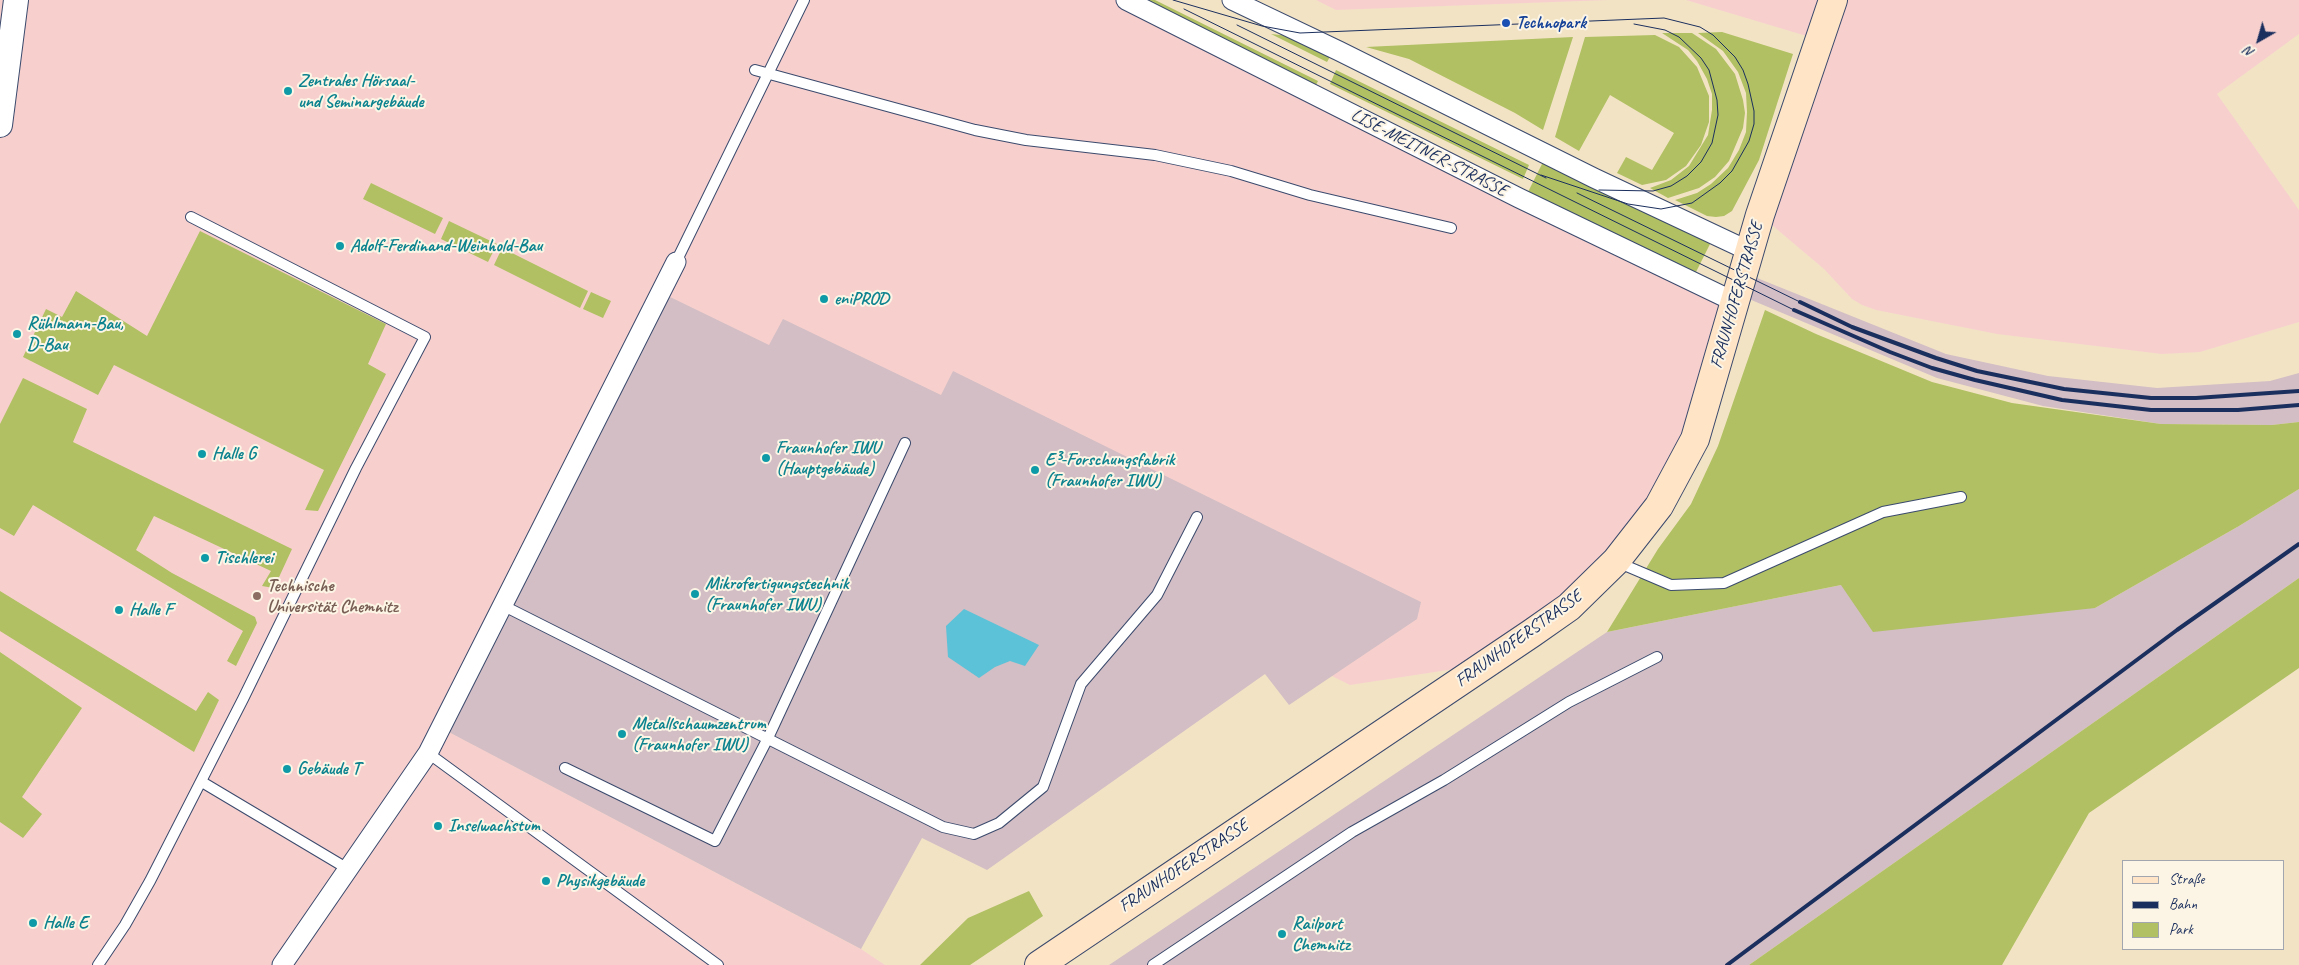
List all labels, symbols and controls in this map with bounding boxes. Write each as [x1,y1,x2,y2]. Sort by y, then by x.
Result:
place label: Technopark [1516,12,1586,34]
north arrow [2234,15,2284,65]
marker: Technopark [1500,17,1512,29]
text: N [2241,43,2258,62]
place label: Zentrales Hörsaal- und Seminargebäude [298,70,423,112]
marker: Zentrales Hörsaal- und Seminargebäude [282,85,294,97]
street label: LISE-MEITNER-STRASSE [1347,104,1511,202]
street label: FRAUNHOFERSTRASSE [1706,219,1768,371]
place label: Adolf-Ferdinand-Weinhold-Bau [350,235,542,257]
marker: Adolf-Ferdinand-Weinhold-Bau [334,240,346,252]
place label: eniPROD [834,288,889,310]
marker: eniPROD [818,293,830,305]
place label: Rühlmann-Bau, D-Bau [27,313,123,356]
marker: Rühlmann-Bau, D-Bau [11,328,23,340]
place label: Fraunhofer IWU (Hauptgebäude) [776,437,880,479]
place label: Halle G [212,443,256,465]
marker: Halle G [196,448,208,460]
place label: E³-Forschungsfabrik (Fraunhofer IWU) [1045,449,1174,492]
marker: Fraunhofer IWU (Hauptgebäude) [760,452,772,464]
marker: E³-Forschungsfabrik (Fraunhofer IWU) [1029,464,1041,476]
place label: Tischlerei [215,547,273,569]
marker: Tischlerei [199,552,211,564]
place label: Mikrofertigungstechnik (Fraunhofer IWU) [705,573,849,616]
place label: Technische Universität Chemnitz [267,575,397,618]
street label: FRAUNHOFERSTRASSE [1451,586,1587,692]
marker: Mikrofertigungstechnik (Fraunhofer IWU) [689,588,701,600]
marker: Technische Universität Chemnitz [251,590,263,602]
place label: Halle F [129,599,173,621]
marker: Halle F [113,604,125,616]
place label: Metallschaumzentrum (Fraunhofer IWU) [632,713,766,756]
marker: Metallschaumzentrum (Fraunhofer IWU) [616,728,628,740]
place label: Gebäude T [297,758,360,780]
marker: Gebäude T [281,763,293,775]
place label: Inselwachstum [448,815,540,837]
street label: FRAUNHOFERSTRASSE [1115,815,1253,917]
marker: Inselwachstum [432,820,444,832]
legend [2122,860,2284,950]
place label: Physikgebäude [556,870,644,892]
text: Straße [2169,870,2204,889]
marker: Physikgebäude [540,875,552,887]
text: Bahn [2169,895,2197,914]
place label: Halle E [43,912,88,934]
place label: Railport Chemnitz [1292,913,1350,956]
marker: Halle E [27,917,39,929]
text: Park [2169,920,2193,939]
marker: Railport Chemnitz [1276,928,1288,940]

